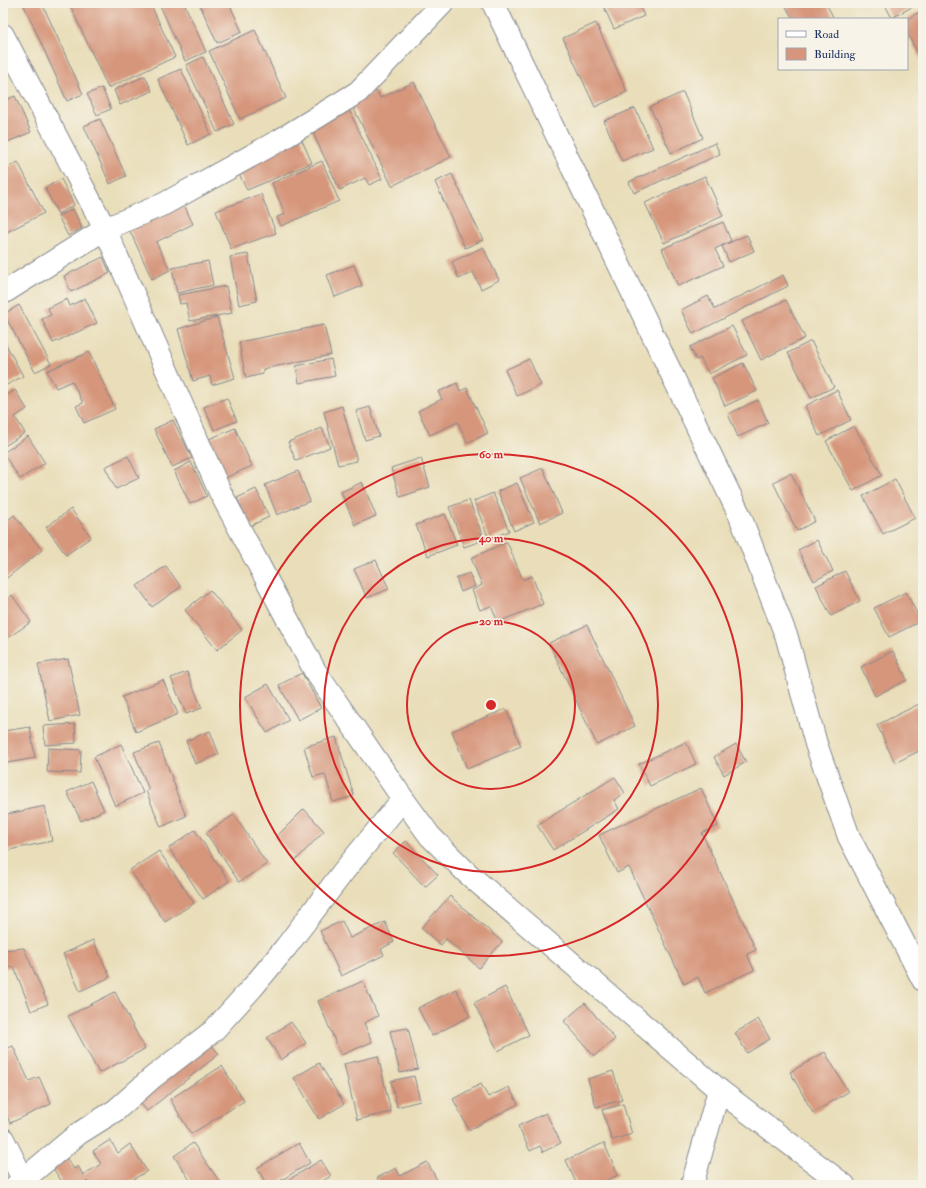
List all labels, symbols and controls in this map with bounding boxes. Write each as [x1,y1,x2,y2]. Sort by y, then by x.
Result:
legend [778,18,908,70]
text: Road [814,27,839,42]
text: Building [814,47,857,62]
text: 60 m [479,447,504,462]
text: 40 m [478,531,504,546]
text: 20 m [479,614,504,629]
centre of rings [484,698,498,712]

